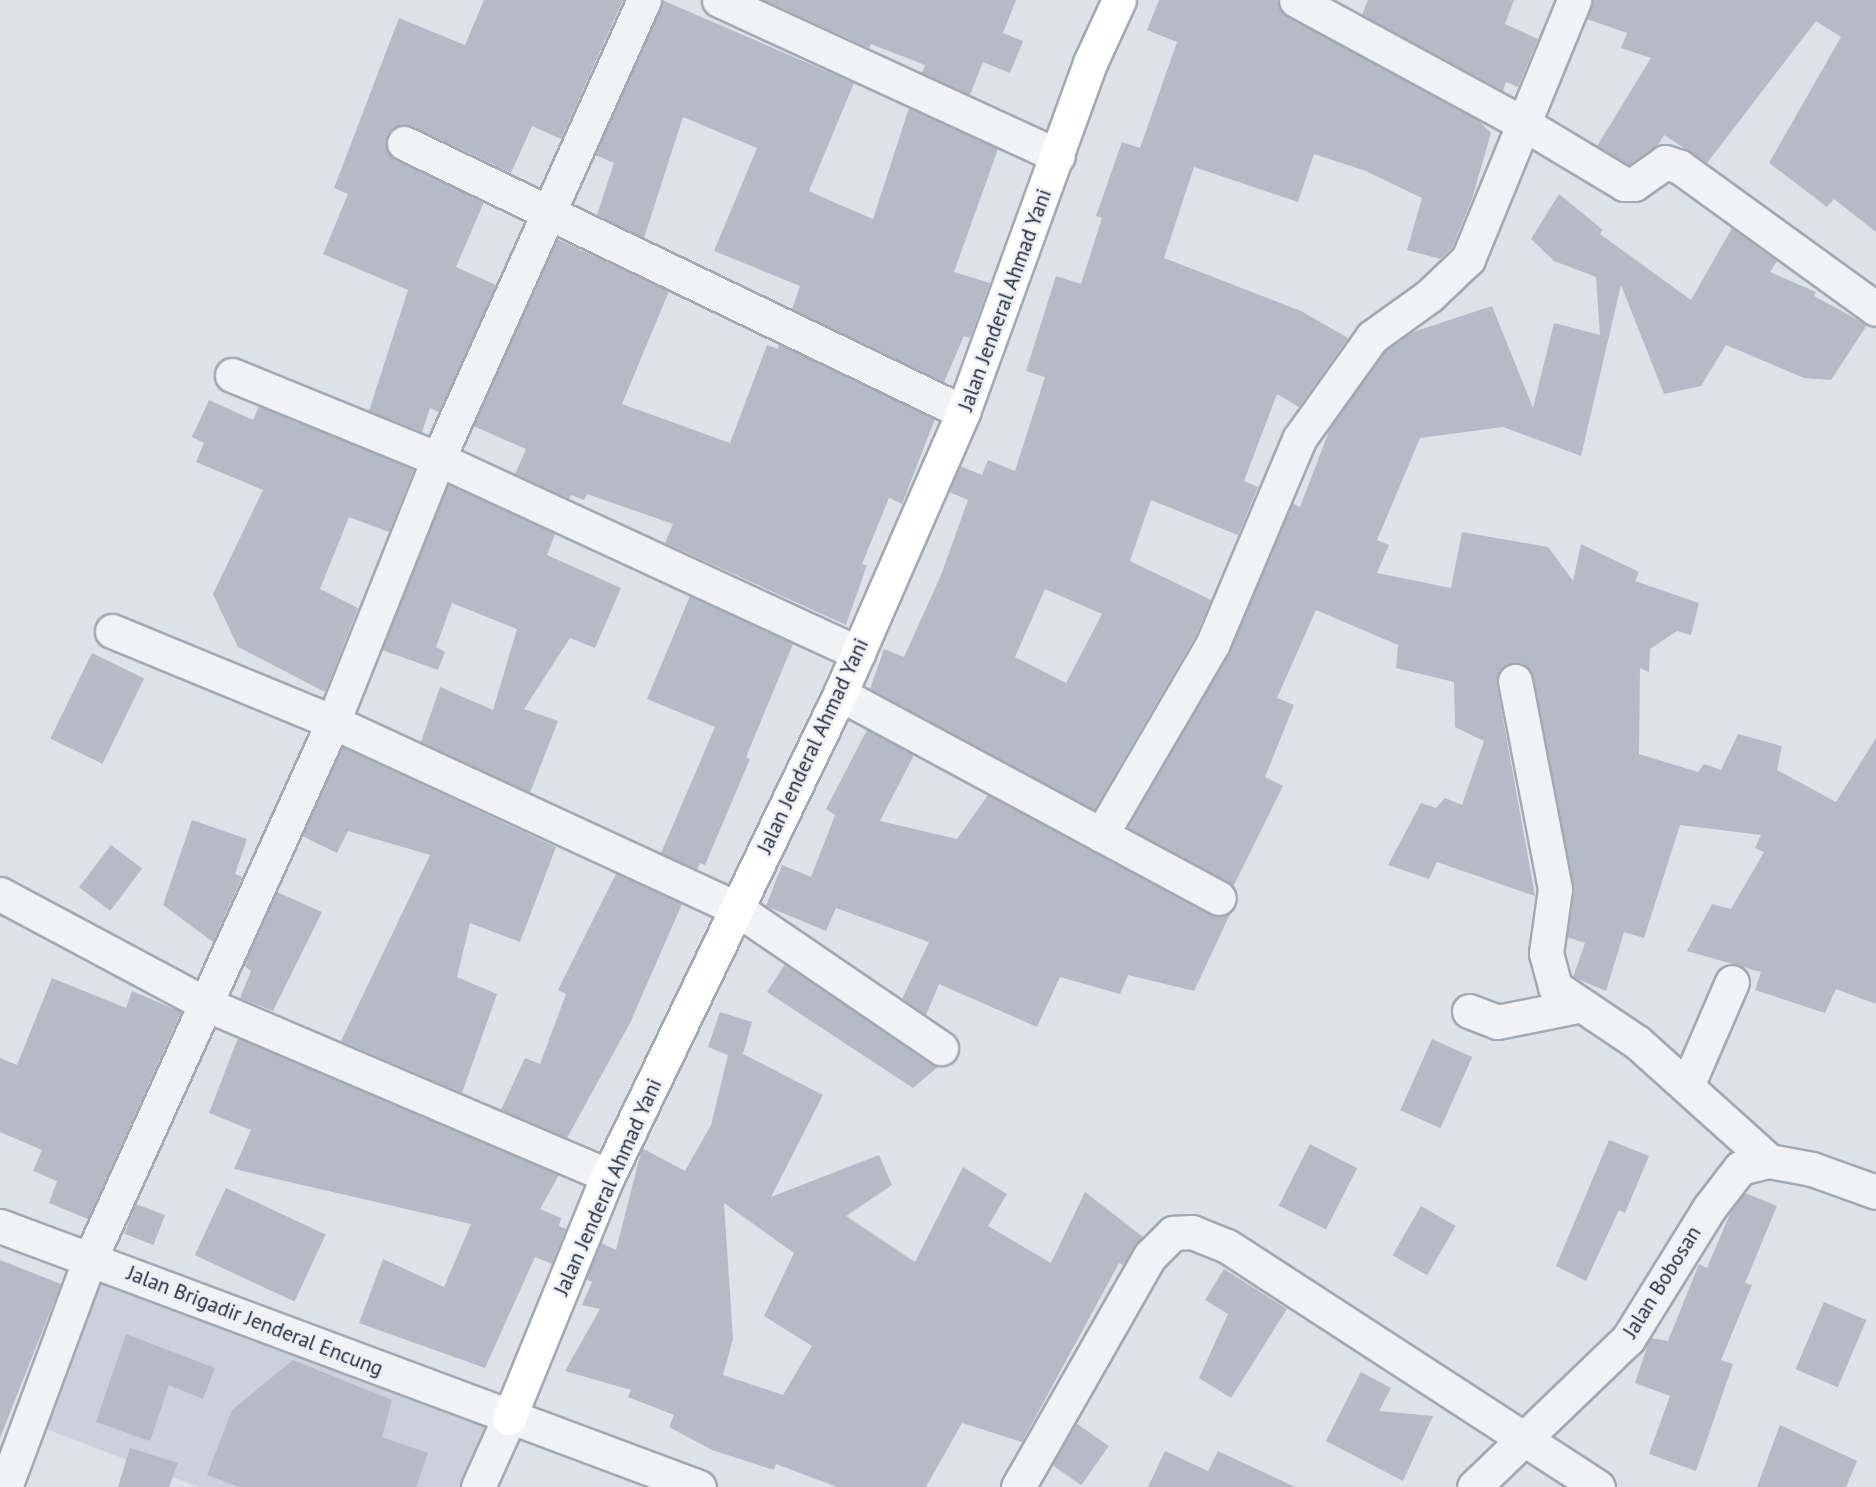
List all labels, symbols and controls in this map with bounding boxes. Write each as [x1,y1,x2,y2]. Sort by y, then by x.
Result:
street label: Jalan Jenderal Ahmad Yani [953,185,1057,415]
street label: Jalan Jenderal Ahmad Yani [752,634,874,858]
street label: Jalan Jenderal Ahmad Yani [549,1074,667,1300]
street label: Jalan Bobosan [1618,1221,1706,1343]
street label: Jalan Brigadir Jenderal Encung [123,1260,387,1382]

